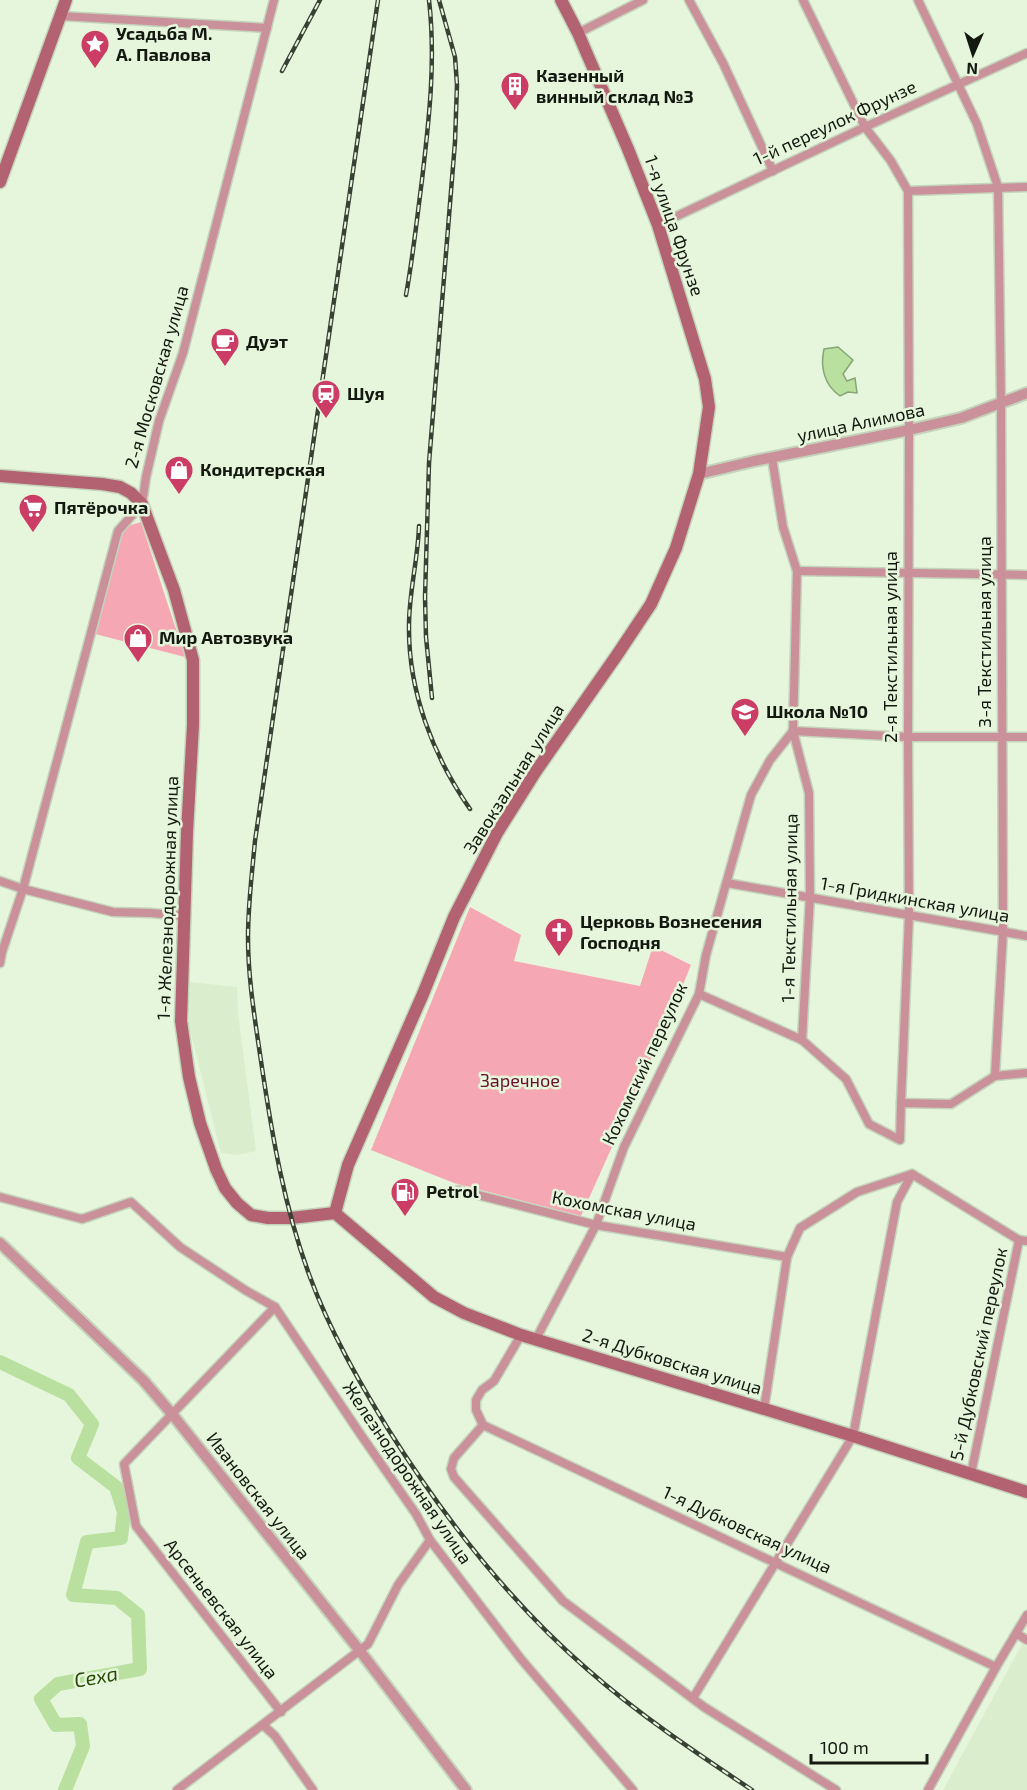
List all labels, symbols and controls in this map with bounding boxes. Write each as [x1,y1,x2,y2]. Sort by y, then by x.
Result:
place label: Усадьба М. А. Павлова [116,22,212,65]
north arrow [943,24,1003,84]
place icon: Усадьба М. А. Павлова [79,28,111,70]
text: N [966,60,978,79]
place label: Казенный винный склад №3 [536,64,694,107]
building icon: Казенный винный склад №3 [499,70,531,112]
street label: 1-й переулок Фрунзе [750,75,919,169]
street label: 1-я улица Фрунзе [641,153,709,299]
street label: 2-я Московская улица [119,283,193,471]
cafe icon: Дуэт [209,326,241,368]
place label: Дуэт [246,330,288,352]
station icon: Шуя [310,378,342,420]
place label: Шуя [347,382,385,404]
street label: улица Алимова [795,398,927,446]
shop icon: Кондитерская [163,454,195,496]
place label: Кондитерская [200,458,325,480]
supermarket icon: Пятёрочка [17,492,49,534]
place label: Пятёрочка [54,496,148,518]
street label: 3-я Текстильная улица [973,536,995,728]
street label: 2-я Текстильная улица [879,551,901,743]
shop icon: Мир Автозвука [122,622,154,664]
place label: Мир Автозвука [159,626,293,648]
school or university icon: Школа №10 [729,696,761,738]
street label: Завокзальная улица [458,700,568,857]
place label: Школа №10 [766,700,868,722]
street label: 1-я Железнодорожная улица [152,775,182,1020]
street label: 1-я Текстильная улица [776,813,802,1003]
street label: 1-я Гридкинская улица [819,872,1011,926]
place label: Церковь Вознесения Господня [580,910,762,953]
church icon: Церковь Вознесения Господня [543,916,575,958]
street label: Кохомский переулок [597,979,692,1148]
park label: Заречное [480,1069,560,1091]
fuel station icon: Petrol [389,1176,421,1218]
place label: Petrol [426,1180,479,1202]
street label: Кохомская улица [550,1185,698,1235]
street label: 5-й Дубковский переулок [945,1245,1011,1462]
street label: 2-я Дубковская улица [580,1323,765,1399]
street label: Железнодорожная улица [338,1377,477,1568]
street label: Ивановская улица [202,1427,315,1563]
street label: 1-я Дубковская улица [660,1480,835,1578]
street label: Арсеньевская улица [160,1534,283,1683]
water label: Сеха [72,1660,120,1692]
scale bar [811,1727,926,1765]
text: 100 m [820,1736,869,1758]

